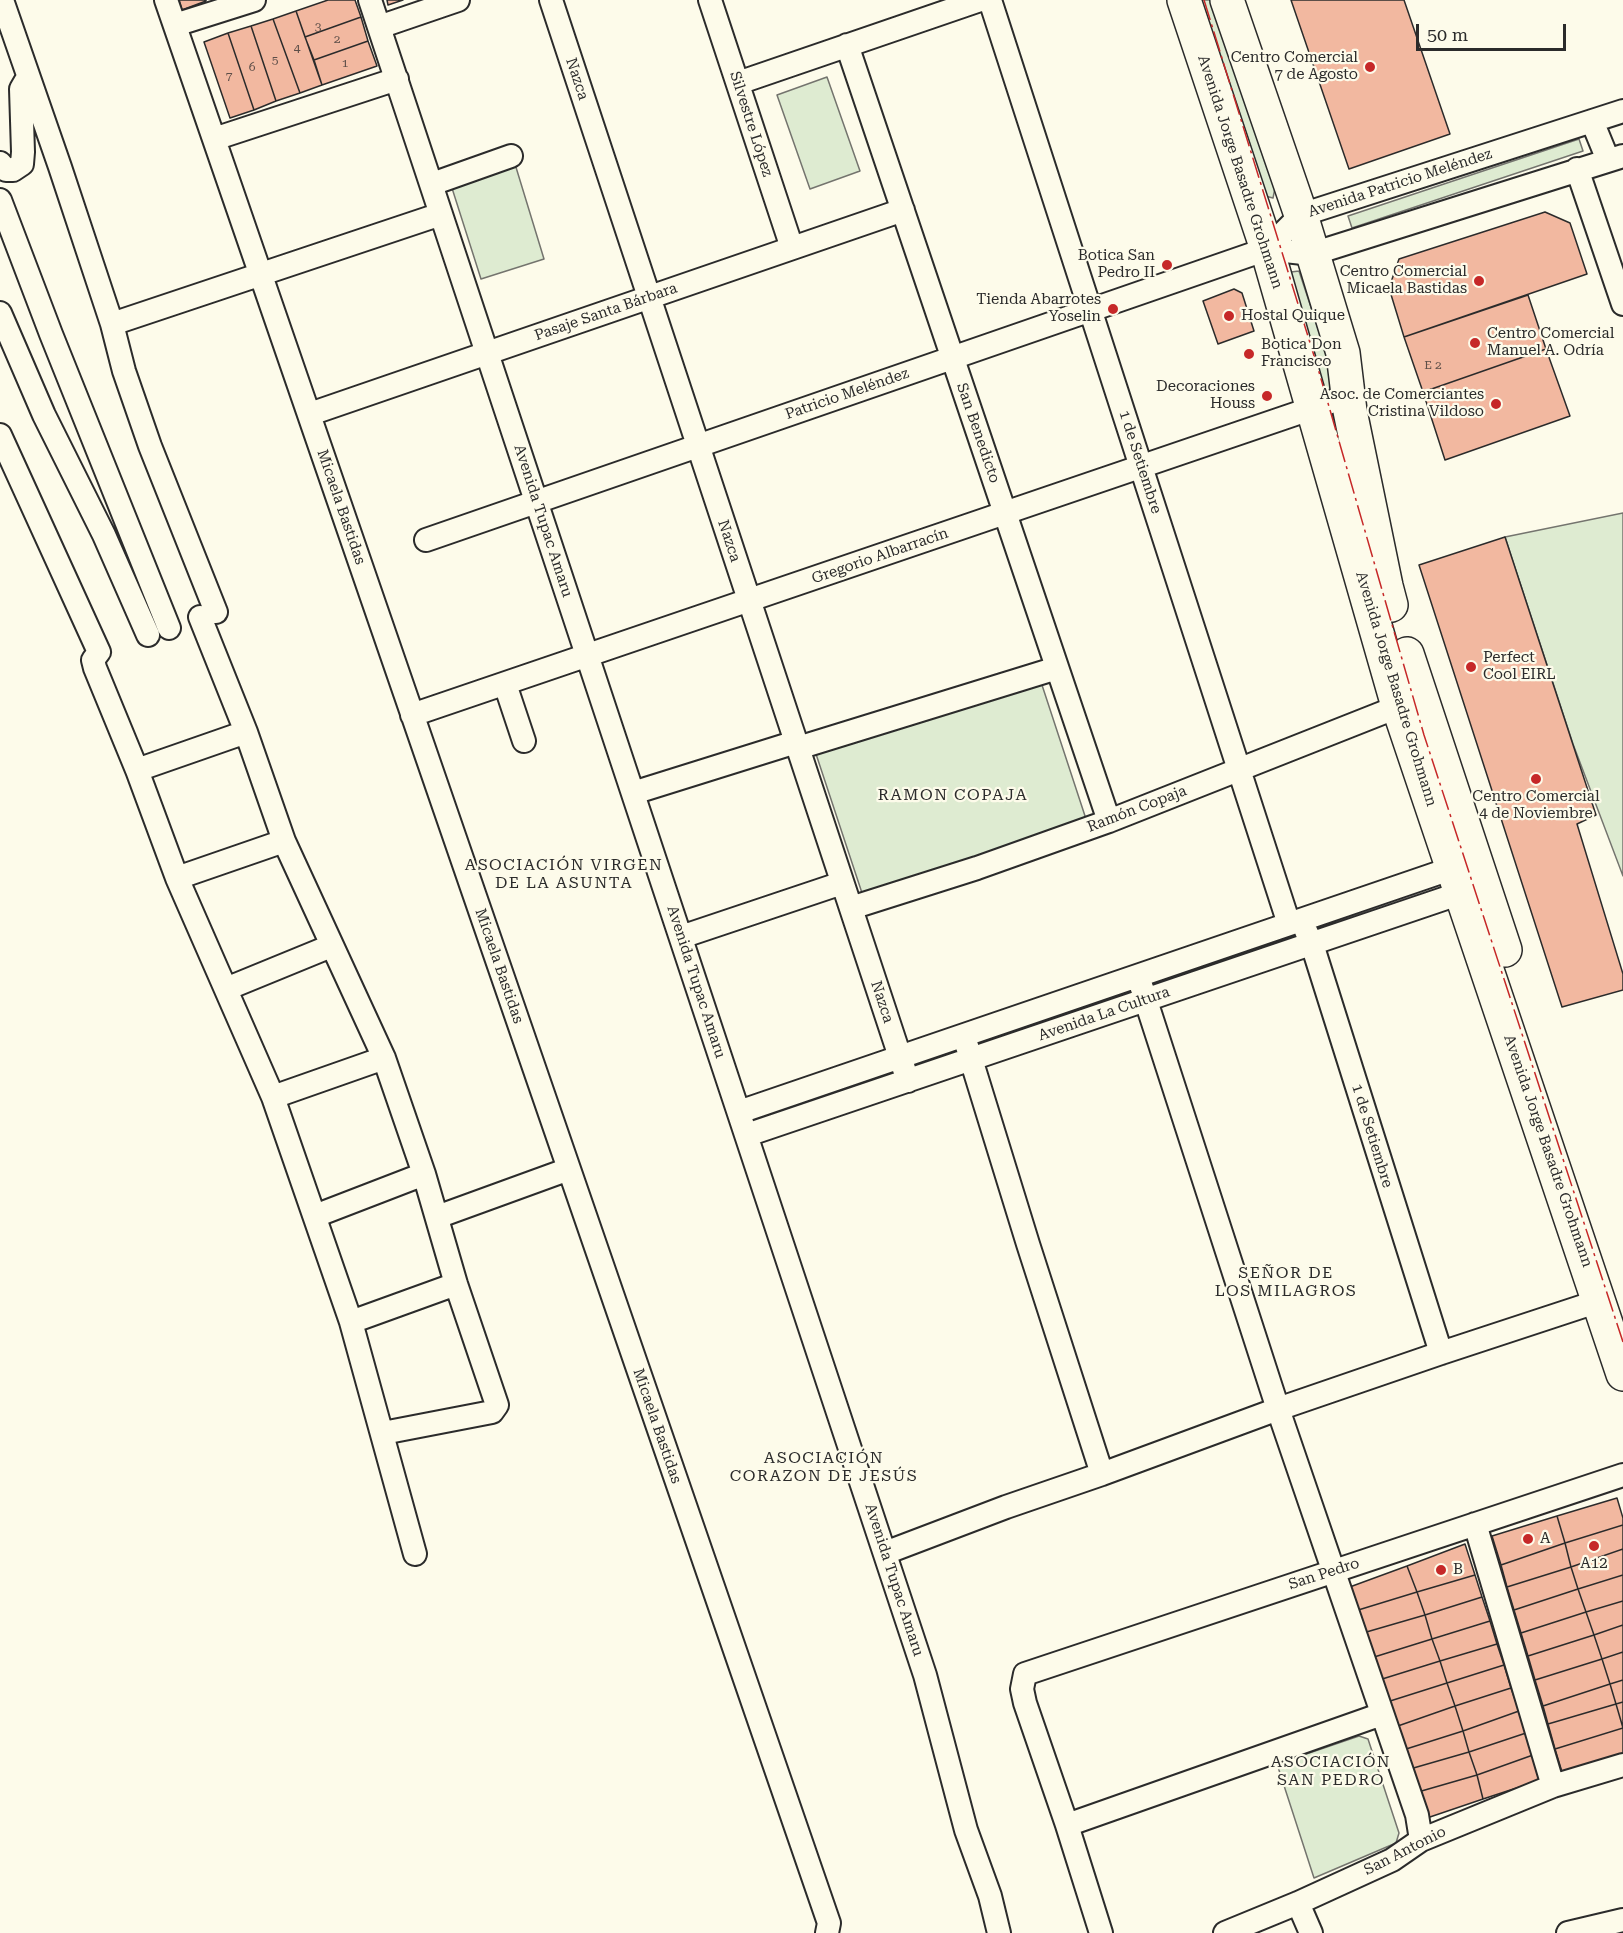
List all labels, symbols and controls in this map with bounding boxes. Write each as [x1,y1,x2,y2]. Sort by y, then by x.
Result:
scale bar [1419,12,1569,50]
house number: 3 [315,20,321,34]
text: 50 m [1427,24,1468,45]
house number: 2 [334,32,340,46]
house number: 4 [294,41,300,55]
place label: Centro Comercial 7 de Agosto [1231,49,1358,84]
house number: 5 [272,53,278,67]
street label: Avenida Jorge Basadre Grohmann [1194,53,1286,291]
house number: 1 [342,56,348,70]
street label: Nazca [562,56,592,102]
house number: 6 [249,60,255,74]
marker: Centro Comercial 7 de Agosto [1363,60,1377,74]
house number: 7 [226,69,232,83]
street label: Silvestre López [725,69,777,179]
street label: Avenida Patricio Meléndez [1306,145,1494,221]
place label: Botica San Pedro II [1078,247,1155,282]
marker: Botica San Pedro II [1160,258,1174,272]
place label: Centro Comercial Micaela Bastidas [1340,263,1467,298]
marker: Centro Comercial Micaela Bastidas [1472,274,1486,288]
street label: Pasaje Santa Bárbara [532,279,680,345]
place label: Tienda Abarrotes Yoselin [976,291,1101,326]
marker: Tienda Abarrotes Yoselin [1106,302,1120,316]
place label: Hostal Quique [1241,307,1345,325]
marker: Hostal Quique [1222,309,1236,323]
place label: Centro Comercial Manuel A. Odría [1487,325,1614,360]
place label: Botica Don Francisco [1261,336,1342,371]
marker: Centro Comercial Manuel A. Odría [1468,336,1482,350]
marker: Botica Don Francisco [1242,347,1256,361]
house number: E 2 [1424,358,1442,372]
street label: Patricio Meléndez [783,364,911,424]
place label: Decoraciones Houss [1156,378,1255,413]
street label: San Benedicto [952,381,1004,485]
place label: Asoc. de Comerciantes Cristina Vildoso [1320,386,1484,421]
marker: Decoraciones Houss [1260,389,1274,403]
marker: Asoc. de Comerciantes Cristina Vildoso [1489,397,1503,411]
street label: 1 de Setiembre [1115,408,1165,516]
street label: Avenida Tupac Amaru [510,442,576,600]
street label: Micaela Bastidas [313,447,369,567]
street label: Nazca [714,518,744,564]
street label: Gregorio Albarracín [809,524,951,588]
street label: Avenida Jorge Basadre Grohmann [1352,569,1440,809]
place label: Perfect Cool EIRL [1483,649,1556,684]
marker: Perfect Cool EIRL [1464,660,1478,674]
marker: Centro Comercial 4 de Noviembre [1529,772,1543,786]
street label: Ramón Copaja [1085,782,1189,836]
district label: RAMON COPAJA [878,785,1028,805]
place label: Centro Comercial 4 de Noviembre [1472,788,1600,823]
district label: ASOCIACIÓN VIRGEN DE LA ASUNTA [465,855,663,893]
street label: Avenida Tupac Amaru [663,903,729,1061]
street label: Micaela Bastidas [471,906,527,1026]
street label: Nazca [867,979,897,1025]
street label: Avenida La Cultura [1036,983,1172,1045]
street label: Avenida Jorge Basadre Grohmann [1500,1032,1596,1270]
street label: 1 de Setiembre [1348,1082,1396,1190]
district label: SEÑOR DE LOS MILAGROS [1215,1263,1357,1301]
street label: Micaela Bastidas [629,1366,685,1486]
district label: ASOCIACIÓN CORAZON DE JESÚS [730,1448,918,1486]
street label: Avenida Tupac Amaru [861,1501,927,1659]
place label: A [1540,1530,1550,1548]
marker: A [1521,1532,1535,1546]
marker: A12 [1587,1539,1601,1553]
street label: San Pedro [1286,1554,1362,1594]
place label: A12 [1580,1555,1608,1573]
place label: B [1453,1561,1463,1579]
marker: B [1434,1563,1448,1577]
district label: ASOCIACIÓN SAN PEDRO [1271,1752,1391,1790]
street label: San Antonio [1361,1823,1449,1879]

